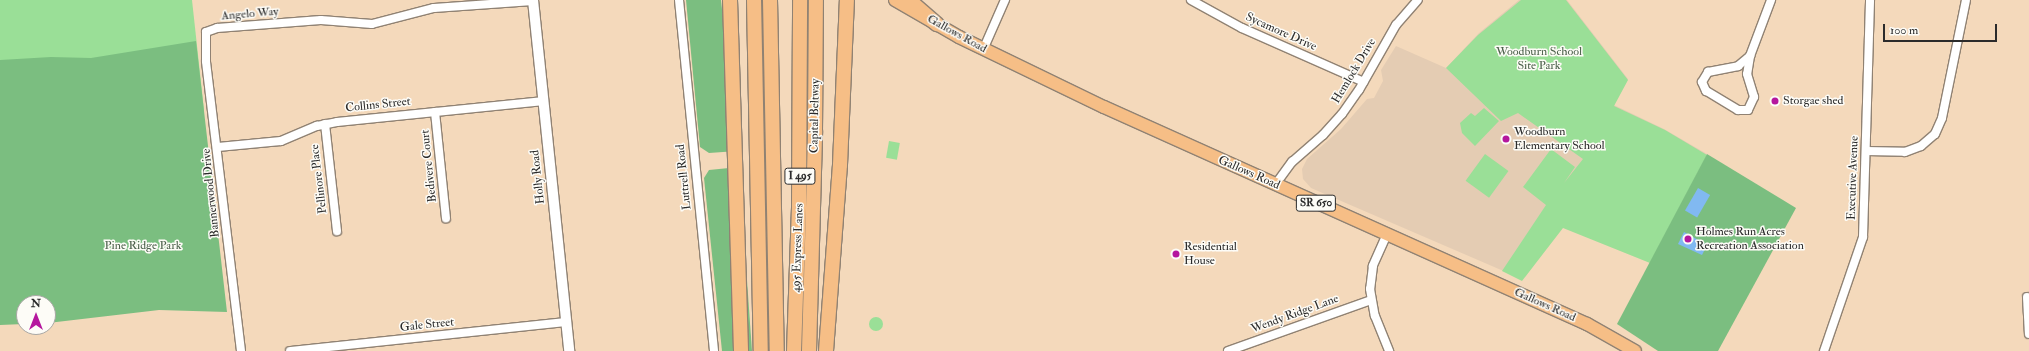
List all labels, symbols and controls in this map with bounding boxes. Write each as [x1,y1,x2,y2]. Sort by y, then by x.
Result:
street label: Angelo Way [221,4,279,24]
street label: Sycamore Drive [1243,10,1319,54]
street label: Gallows Road [925,12,989,56]
scale bar [1885,16,1999,42]
text: 100 m [1890,23,1918,38]
street label: Hemlock Drive [1329,36,1379,106]
park label: Woodburn School Site Park [1496,45,1582,73]
street label: Capital Beltway [807,79,823,153]
street label: Collins Street [345,94,411,116]
place label: Storgae shed [1783,94,1843,108]
marker: Storgae shed [1770,96,1780,106]
place label: Woodburn Elementary School [1514,125,1605,153]
street label: Bedivere Court [418,129,440,203]
marker: Woodburn Elementary School [1501,134,1511,144]
street label: Executive Avenue [1844,136,1862,220]
street label: Pellinore Place [308,143,330,215]
street label: Luttrell Road [673,143,695,211]
street label: Bannerwood Drive [199,148,223,238]
street label: Holly Road [528,149,548,205]
street label: Gallows Road [1216,153,1282,193]
road number: I 495 [784,167,816,185]
road number: SR 650 [1295,194,1337,212]
street label: 495 Express Lanes [789,203,807,293]
place label: Holmes Run Acres Recreation Association [1696,225,1804,253]
marker: Holmes Run Acres Recreation Association [1683,234,1693,244]
park label: Pine Ridge Park [105,239,181,253]
place label: Residential House [1184,240,1237,268]
marker: Residential House [1171,249,1181,259]
street label: Gallows Road [1512,285,1578,325]
street label: Wendy Ridge Lane [1249,292,1341,336]
north arrow [16,295,56,335]
text: N [31,297,41,310]
street label: Gale Street [399,315,455,335]

